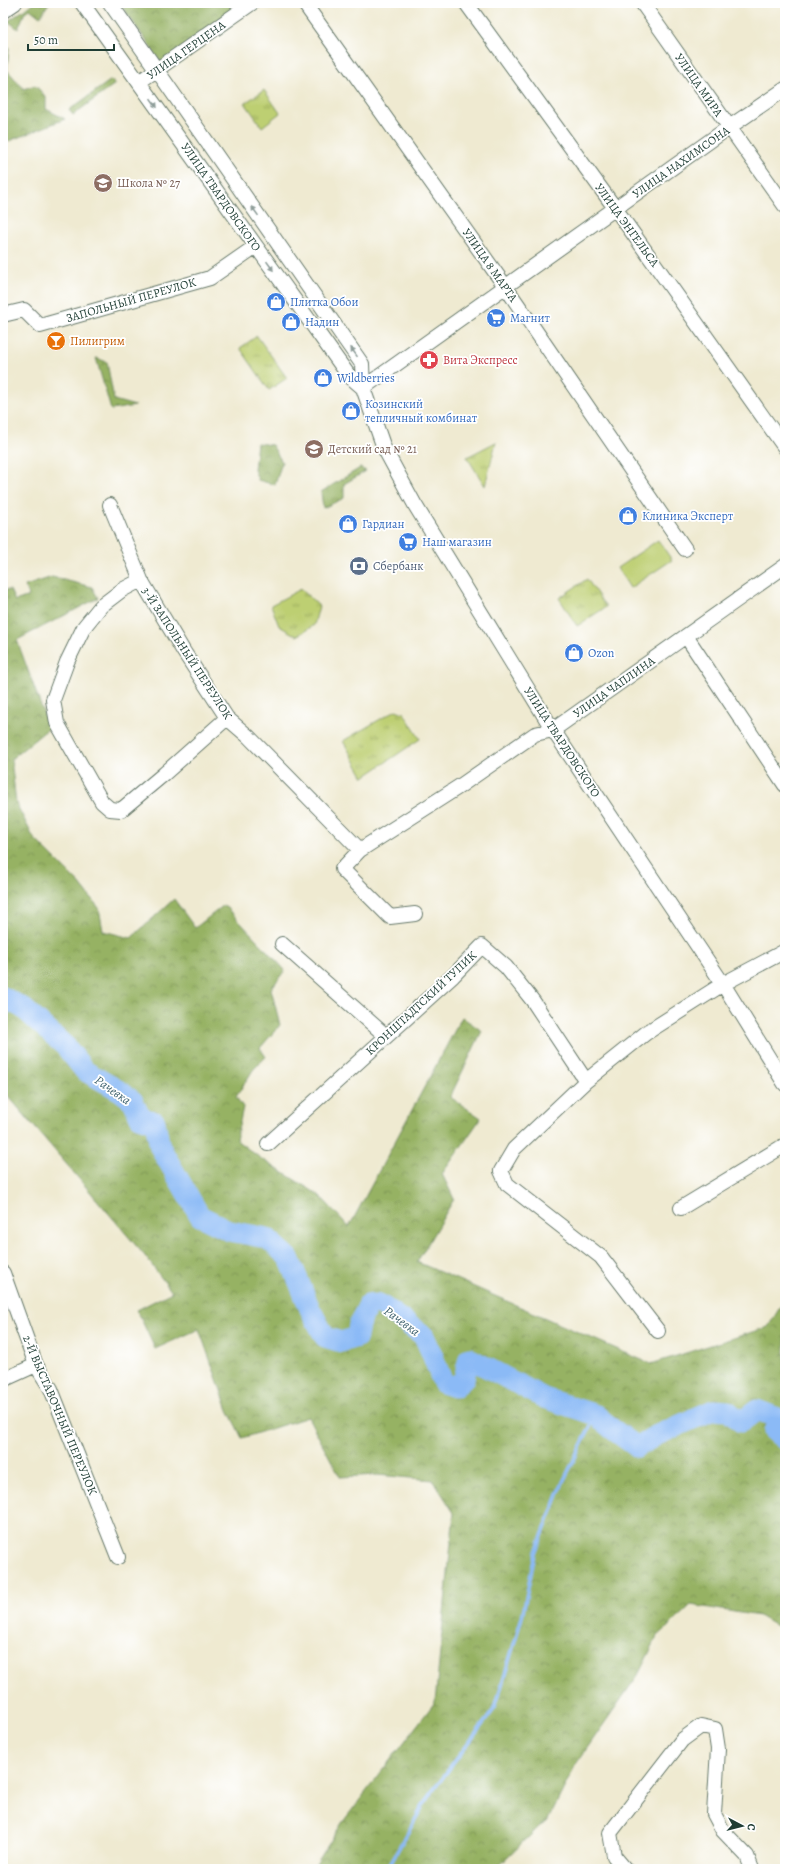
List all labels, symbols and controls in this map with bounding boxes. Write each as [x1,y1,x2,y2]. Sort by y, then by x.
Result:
street label: УЛИЦА ГЕРЦЕНА [144,16,229,83]
scale bar [28,26,114,52]
text: 50 m [34,32,58,48]
street label: УЛИЦА МИРА [671,50,727,121]
one-way arrow [150,97,158,108]
street label: УЛИЦА НАХИМСОНА [629,122,734,202]
street label: УЛИЦА ТВАРДОВСКОГО [178,140,264,254]
school or university icon: Школа № 27 [92,172,114,194]
place label: Школа № 27 [117,175,181,191]
street label: УЛИЦА ЭНГЕЛЬСА [591,180,663,271]
one-way arrow [251,206,259,216]
street label: УЛИЦА 8 МАРТА [459,225,522,306]
one-way arrow [266,260,274,271]
street label: ЗАПОЛЬНЫЙ ПЕРЕУЛОК [64,274,198,326]
shop icon: Плитка Обои [265,291,287,313]
place label: Плитка Обои [290,294,358,310]
supermarket icon: Магнит [485,307,507,329]
place label: Магнит [510,310,551,326]
shop icon: Надин [280,311,302,333]
place label: Надин [305,314,339,330]
bar icon: Пилигрим [45,330,67,352]
place label: Пилигрим [70,333,125,349]
one-way arrow [350,347,358,357]
pharmacy icon: Вита Экспресс [418,349,440,371]
place label: Вита Экспресс [443,352,518,368]
shop icon: Wildberries [312,367,334,389]
place label: Wildberries [336,370,395,386]
place label: Козинский тепличный комбинат [365,396,478,426]
shop icon: Козинский тепличный комбинат [340,400,362,422]
school or university icon: Детский сад № 21 [303,438,325,460]
place label: Детский сад № 21 [328,441,417,457]
shop icon: Клиника Эксперт [617,505,639,527]
place label: Клиника Эксперт [642,508,734,524]
shop icon: Гардиан [337,513,359,535]
place label: Гардиан [362,516,404,532]
supermarket icon: Наш магазин [397,531,419,553]
place label: Наш магазин [422,534,492,550]
bank icon: Сбербанк [348,555,370,577]
place label: Сбербанк [373,558,424,574]
street label: 3-Й ЗАПОЛЬНЫЙ ПЕРЕУЛОК [138,584,236,723]
shop icon: Ozon [563,642,585,664]
place label: Ozon [588,645,615,661]
street label: УЛИЦА ЧАПЛИНА [570,652,659,721]
street label: УЛИЦА ТВАРДОВСКОГО [520,684,604,800]
street label: КРОНШТАДТСКИЙ ТУПИК [362,947,480,1059]
water label: Рачевка [92,1071,134,1109]
water label: Рачевка [381,1302,423,1340]
street label: 2-Й ВЫСТАВОЧНЫЙ ПЕРЕУЛОК [19,1333,101,1498]
north arrow [722,1806,762,1846]
text: С [744,1823,759,1832]

